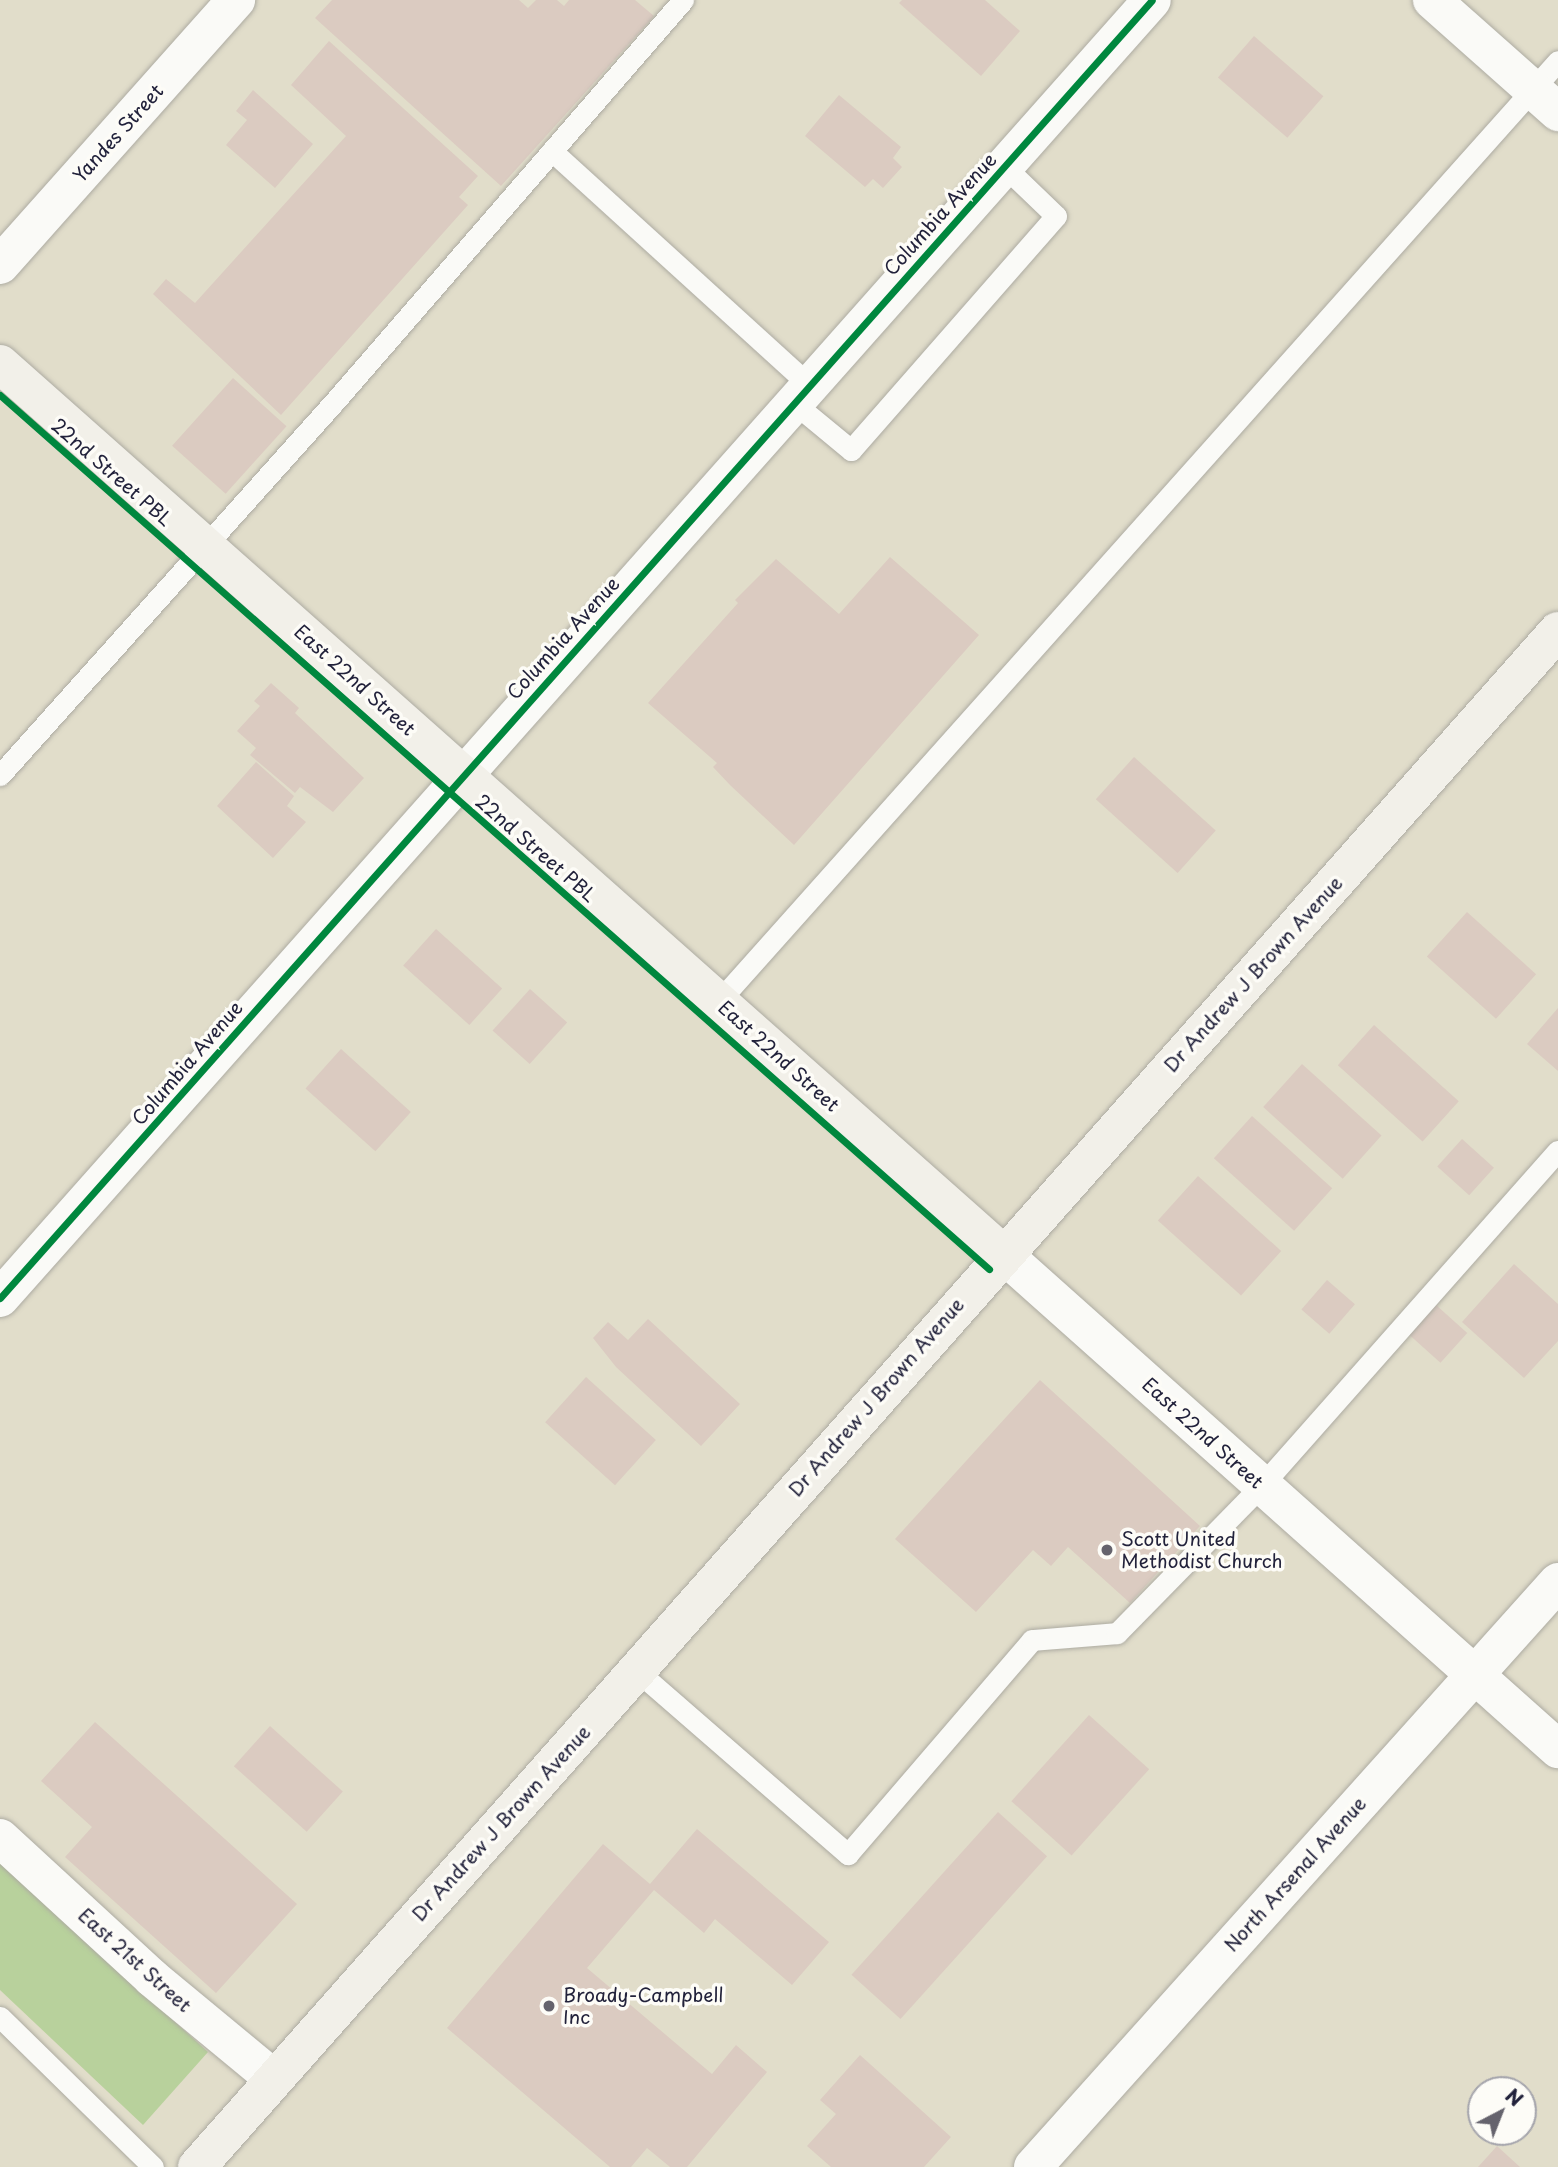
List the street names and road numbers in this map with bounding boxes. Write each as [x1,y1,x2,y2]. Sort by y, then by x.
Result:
street label: Yandes Street [68,79,168,187]
street label: Columbia Avenue [879,148,1001,280]
street label: 22nd Street PBL [47,413,177,531]
street label: Columbia Avenue [502,572,624,704]
street label: East 22nd Street [289,619,421,741]
street label: 22nd Street PBL [471,789,601,907]
street label: Dr Andrew J Brown Avenue [1159,871,1347,1077]
street label: East 22nd Street [713,995,845,1117]
street label: Columbia Avenue [127,996,247,1130]
street label: Dr Andrew J Brown Avenue [784,1293,968,1501]
street label: East 22nd Street [1137,1372,1269,1494]
street label: Dr Andrew J Brown Avenue [407,1720,595,1926]
street label: North Arsenal Avenue [1219,1792,1371,1956]
street label: East 21st Street [73,1902,197,2018]

